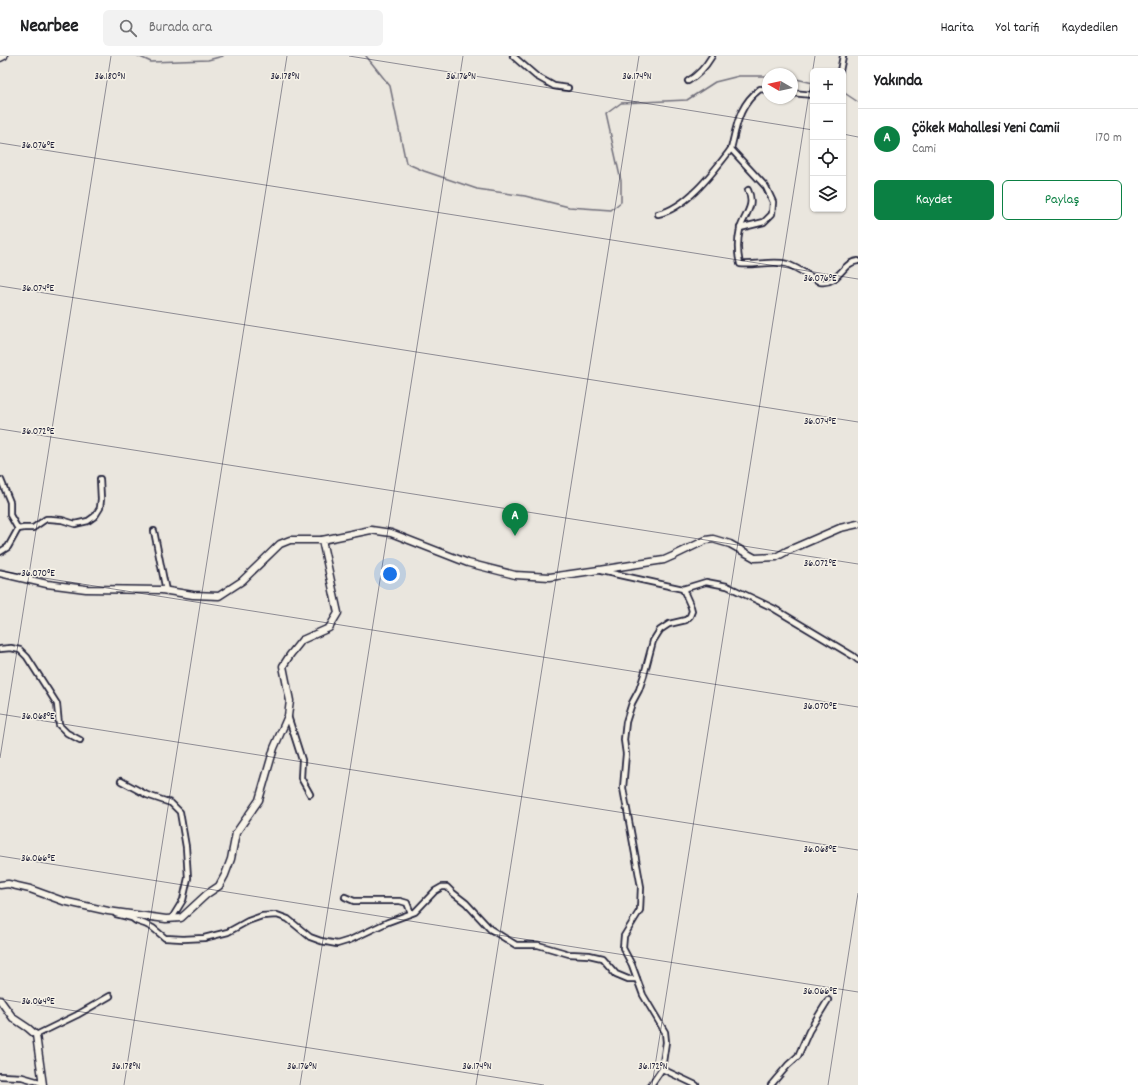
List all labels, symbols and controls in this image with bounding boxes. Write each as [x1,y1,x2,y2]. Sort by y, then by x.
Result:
search box [103,10,383,46]
text: Nearbee [20,14,79,41]
icon: search [117,17,139,39]
text: Burada ara [149,17,212,39]
text: Harita [940,18,974,38]
text: Yol tarifi [996,18,1039,38]
text: Kaydedilen [1061,18,1118,38]
north arrow [762,68,798,104]
map controls [810,68,846,212]
button: + [810,68,846,104]
text: 36.180°N [95,70,125,84]
text: 36.178°N [270,70,300,84]
text: 36.176°N [446,70,476,84]
text: 36.174°N [622,70,652,84]
text: Yakında [874,70,922,94]
button: − [810,104,846,140]
text: Çökek Mahallesi Yeni Camii [912,118,1059,140]
text: A [883,129,891,148]
text: 170 m [1095,129,1122,148]
text: 36.076°E [22,139,55,153]
button: locate [810,140,846,176]
text: Cami [912,140,936,159]
button: layers [810,176,846,212]
button: Kaydet [874,180,994,220]
button: Paylaş [1002,180,1122,220]
text: 36.076°E [804,272,837,286]
text: 36.074°E [22,282,55,296]
text: 36.074°E [804,415,837,429]
text: 36.072°E [22,425,55,439]
pin: A [502,503,528,536]
text: 36.072°E [804,557,837,571]
your location [380,564,400,584]
text: 36.070°E [21,567,55,581]
text: 36.070°E [803,700,837,714]
text: 36.068°E [21,710,55,724]
text: 36.068°E [803,843,837,857]
text: 36.066°E [21,852,55,866]
text: 36.066°E [803,985,837,999]
text: 36.064°E [21,995,55,1009]
text: 36.178°N [111,1060,141,1074]
text: 36.176°N [287,1060,317,1074]
text: 36.174°N [462,1060,492,1074]
text: 36.172°N [638,1060,668,1074]

